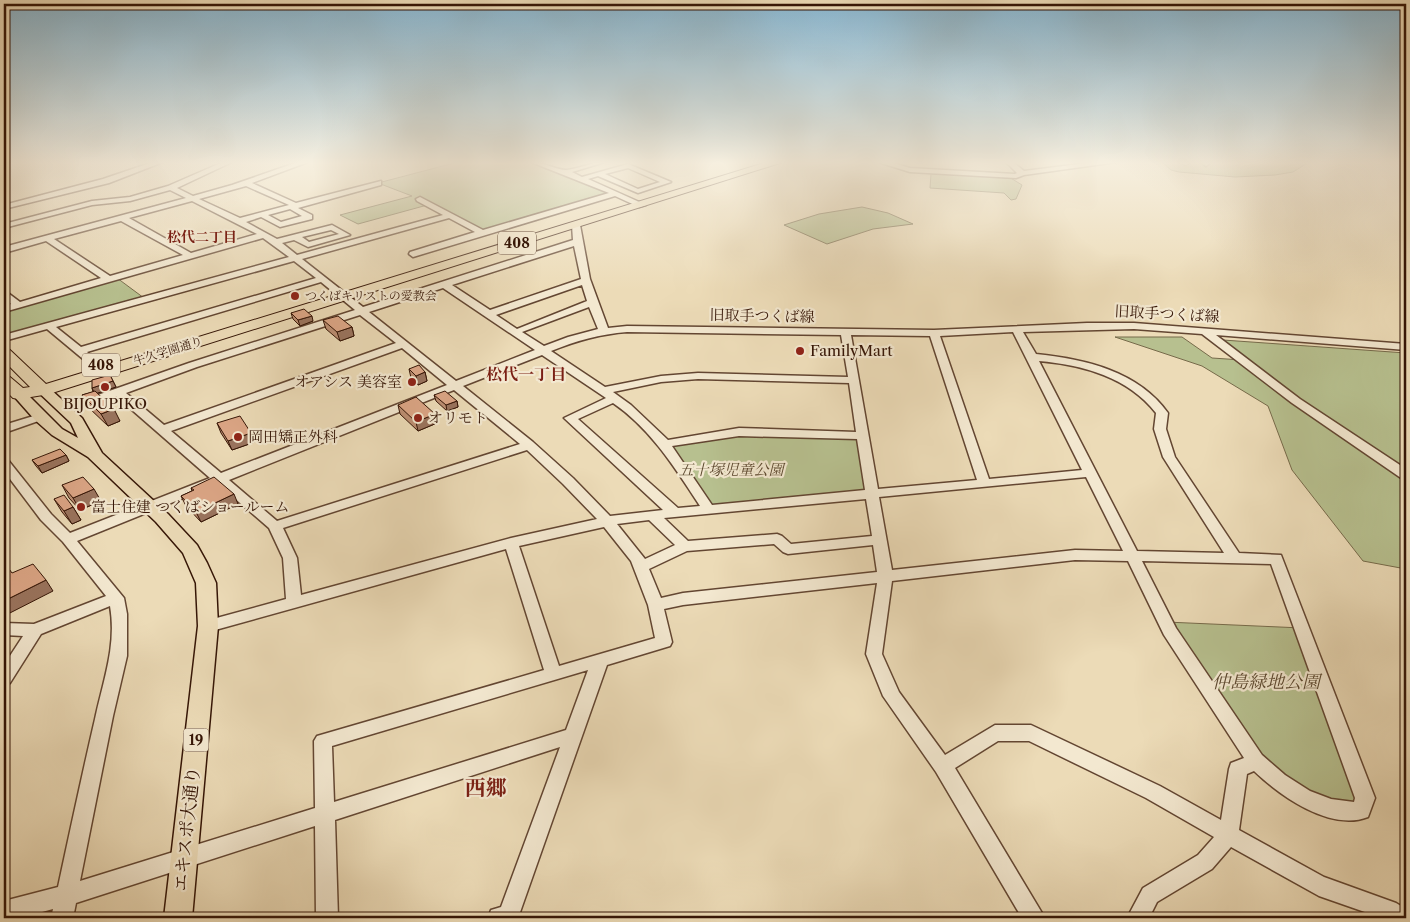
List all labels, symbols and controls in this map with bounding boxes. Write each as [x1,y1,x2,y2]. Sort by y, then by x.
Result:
district label: 松代二丁目 [167,228,237,246]
road number: 408 [498,232,536,254]
place label: つくばキリストの愛教会 [305,288,437,303]
marker: つくばキリストの愛教会 [289,290,301,302]
street label: 旧取手つくば線 [1114,301,1220,326]
street label: 旧取手つくば線 [709,305,815,326]
street label: 牛久学園通り [131,333,204,368]
place label: FamilyMart [810,341,893,360]
marker: FamilyMart [794,345,806,357]
road number: 408 [82,354,120,376]
district label: 松代一丁目 [486,364,566,384]
place label: オアシス 美容室 [295,372,402,391]
marker: オアシス 美容室 [406,376,418,388]
marker: BIJOUPIKO [99,381,111,393]
place label: BIJOUPIKO [63,394,147,413]
place label: オリモト [428,408,488,427]
marker: オリモト [412,412,424,424]
place label: 岡田矯正外科 [248,427,338,446]
marker: 岡田矯正外科 [232,431,244,443]
park label: 五十塚児童公園 [678,460,786,479]
place label: 富士住建 つくばショールーム [91,497,289,516]
marker: 富士住建 つくばショールーム [75,501,87,513]
park label: 仲島緑地公園 [1212,671,1323,693]
road number: 19 [184,728,208,752]
street label: エキスポ大通り [169,765,205,893]
district label: 西郷 [465,775,507,800]

